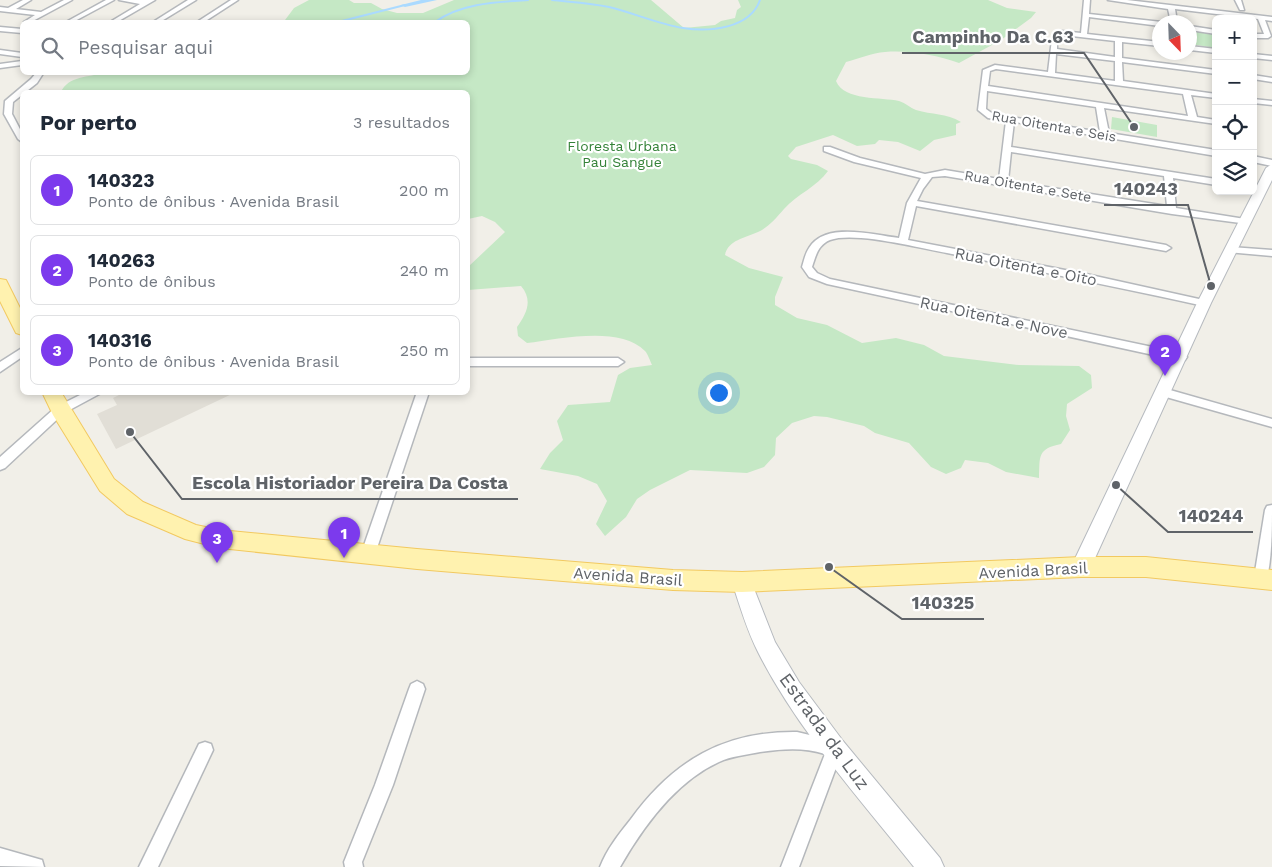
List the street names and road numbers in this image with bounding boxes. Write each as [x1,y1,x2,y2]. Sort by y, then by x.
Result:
street label: Rua Oitenta e Seis [991,107,1117,145]
street label: Rua Oitenta e Sete [963,167,1093,205]
street label: Rua Oitenta e Oito [953,243,1099,290]
street label: Rua Oitenta e Nove [918,293,1070,342]
street label: Avenida Brasil [978,558,1088,583]
street label: Avenida Brasil [573,563,683,590]
street label: Estrada da Luz [775,668,875,794]

